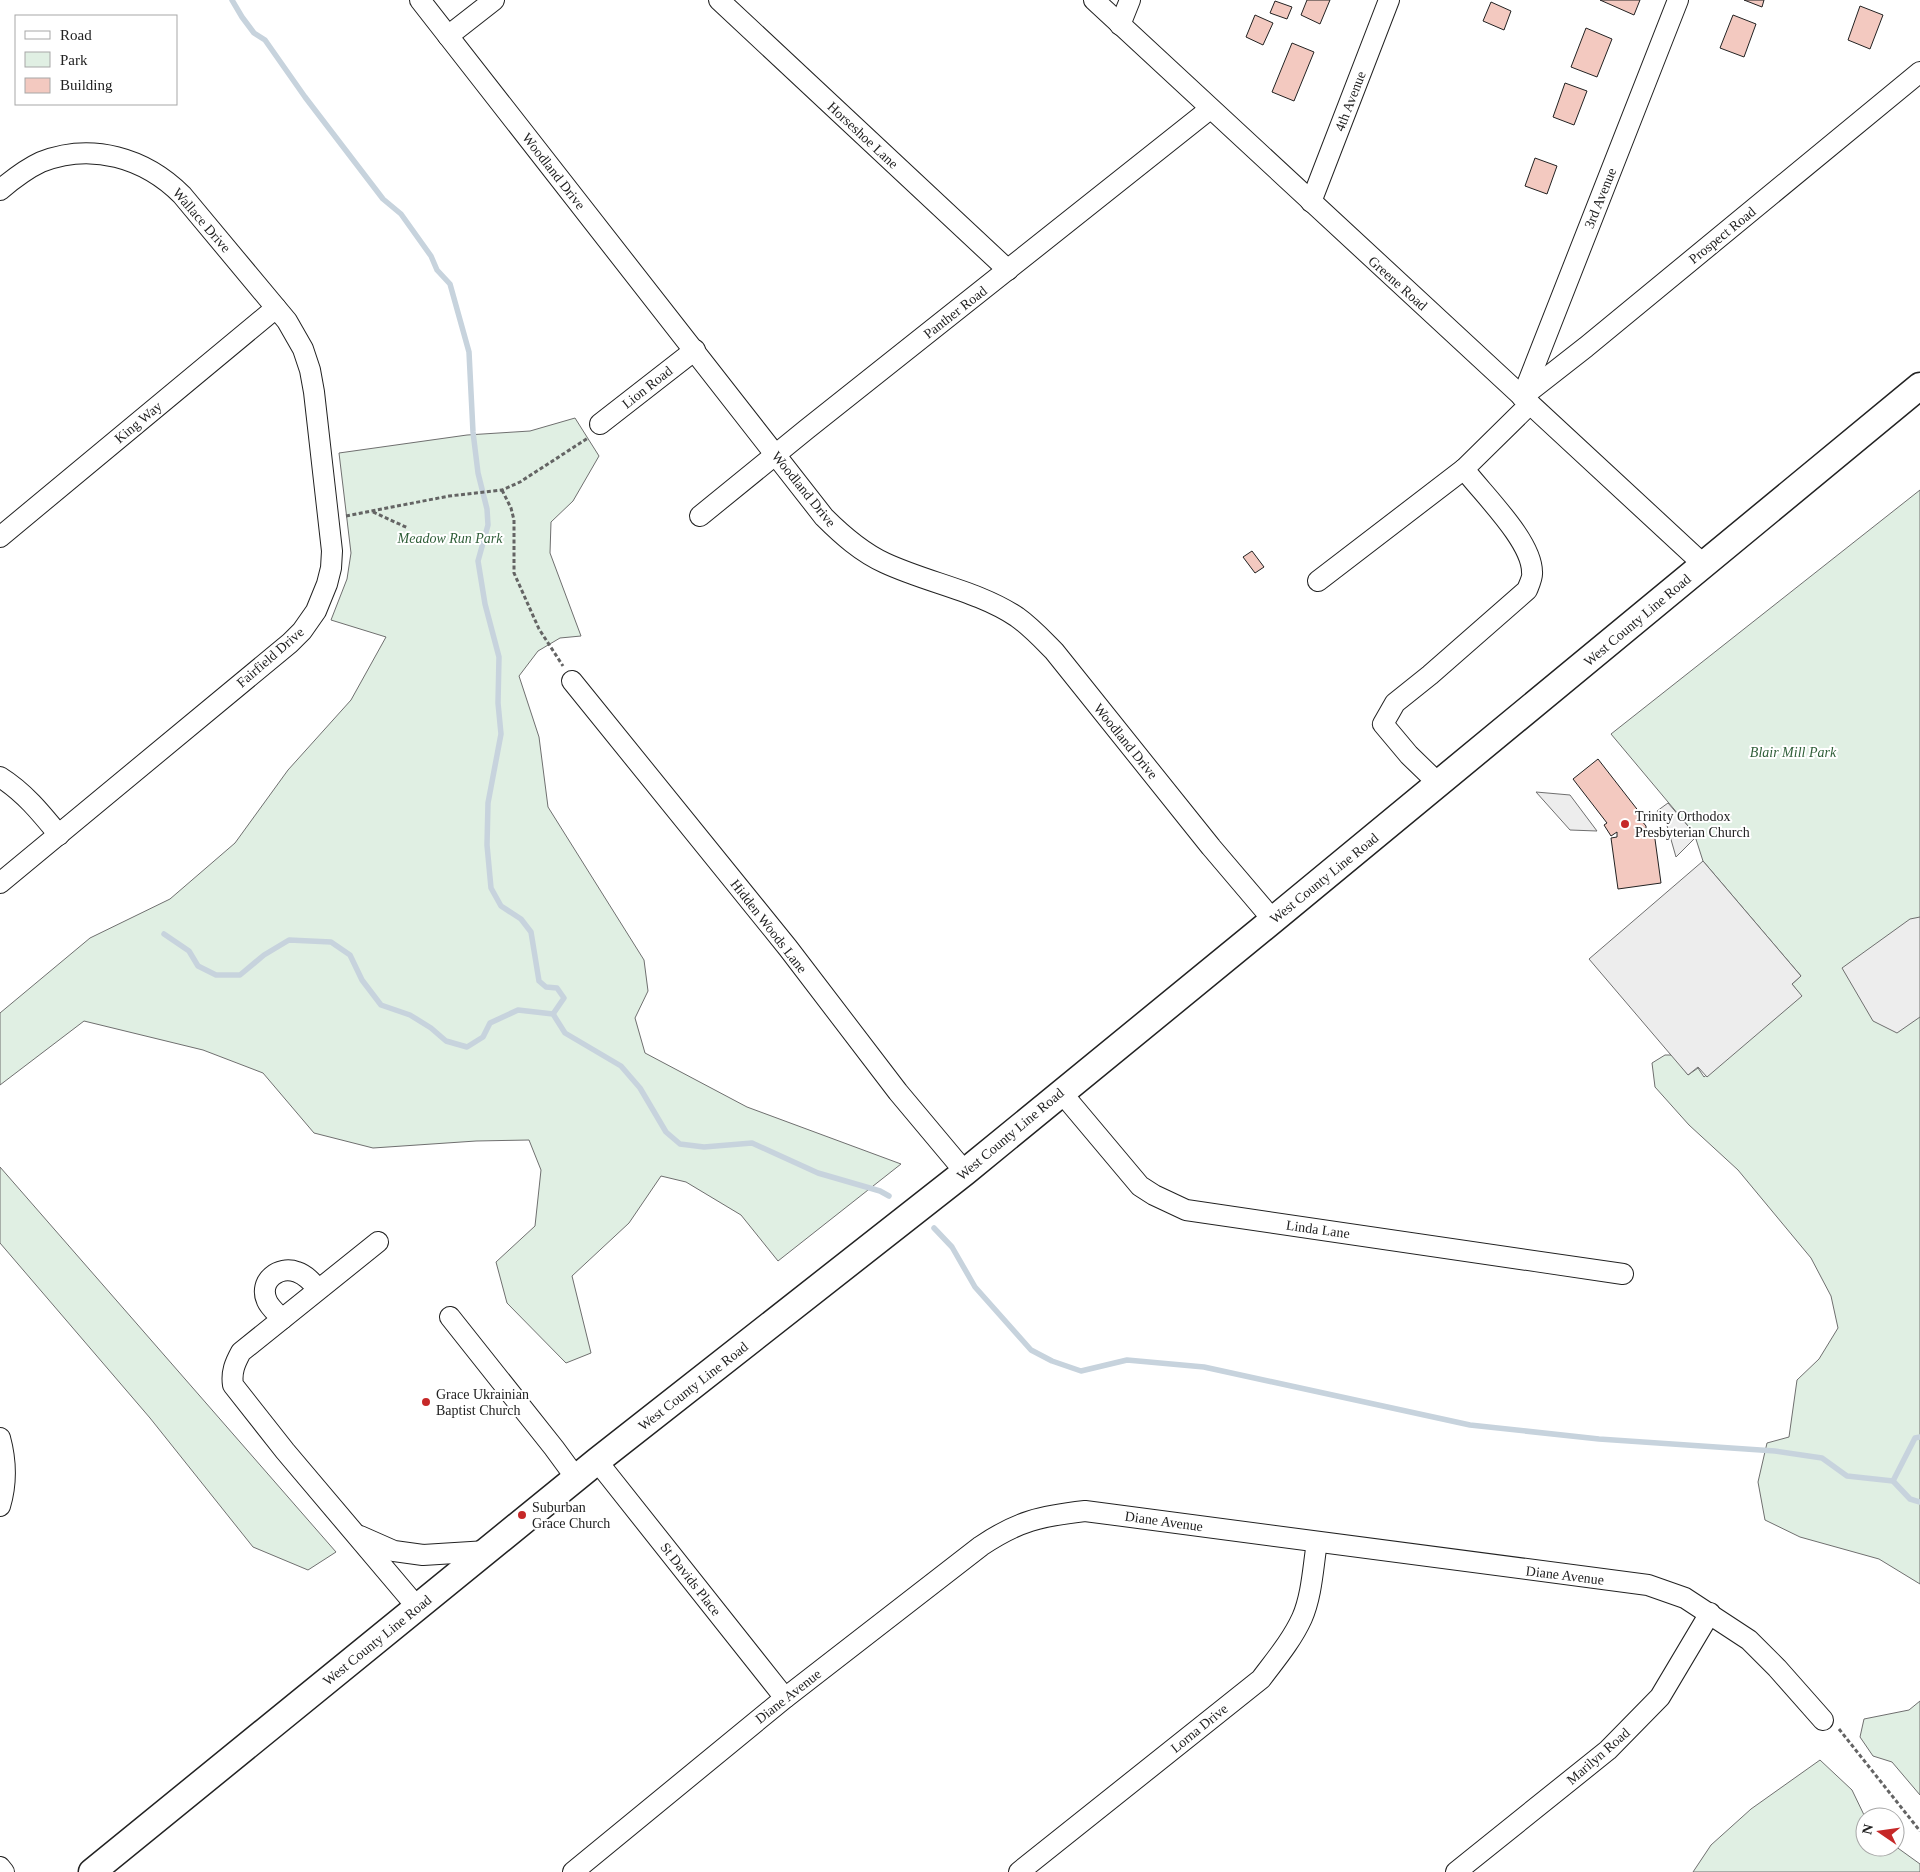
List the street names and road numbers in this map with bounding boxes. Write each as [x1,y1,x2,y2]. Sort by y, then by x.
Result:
street label: 4th Avenue [1332,69,1369,133]
street label: Horseshoe Lane [824,99,901,172]
street label: Woodland Drive [519,130,588,212]
street label: 3rd Avenue [1582,166,1619,231]
street label: Wallace Drive [170,185,234,255]
street label: Prospect Road [1686,204,1759,267]
street label: Greene Road [1365,253,1430,314]
street label: Panther Road [921,283,990,342]
street label: Lion Road [619,363,675,412]
street label: King Way [112,398,165,446]
street label: Woodland Drive [769,449,839,530]
street label: West County Line Road [1581,571,1694,669]
street label: Fairfield Drive [234,624,307,690]
street label: Woodland Drive [1091,701,1161,782]
street label: West County Line Road [1267,830,1381,927]
street label: Hidden Woods Lane [727,877,810,976]
street label: West County Line Road [954,1085,1067,1183]
street label: Linda Lane [1285,1218,1351,1241]
street label: West County Line Road [636,1339,751,1434]
street label: Diane Avenue [1124,1509,1204,1534]
street label: St Davids Place [657,1540,724,1619]
street label: Diane Avenue [1525,1563,1605,1588]
street label: West County Line Road [320,1592,434,1689]
street label: Diane Avenue [753,1666,824,1727]
street label: Lorna Drive [1168,1701,1231,1756]
street label: Marilyn Road [1564,1725,1633,1788]

